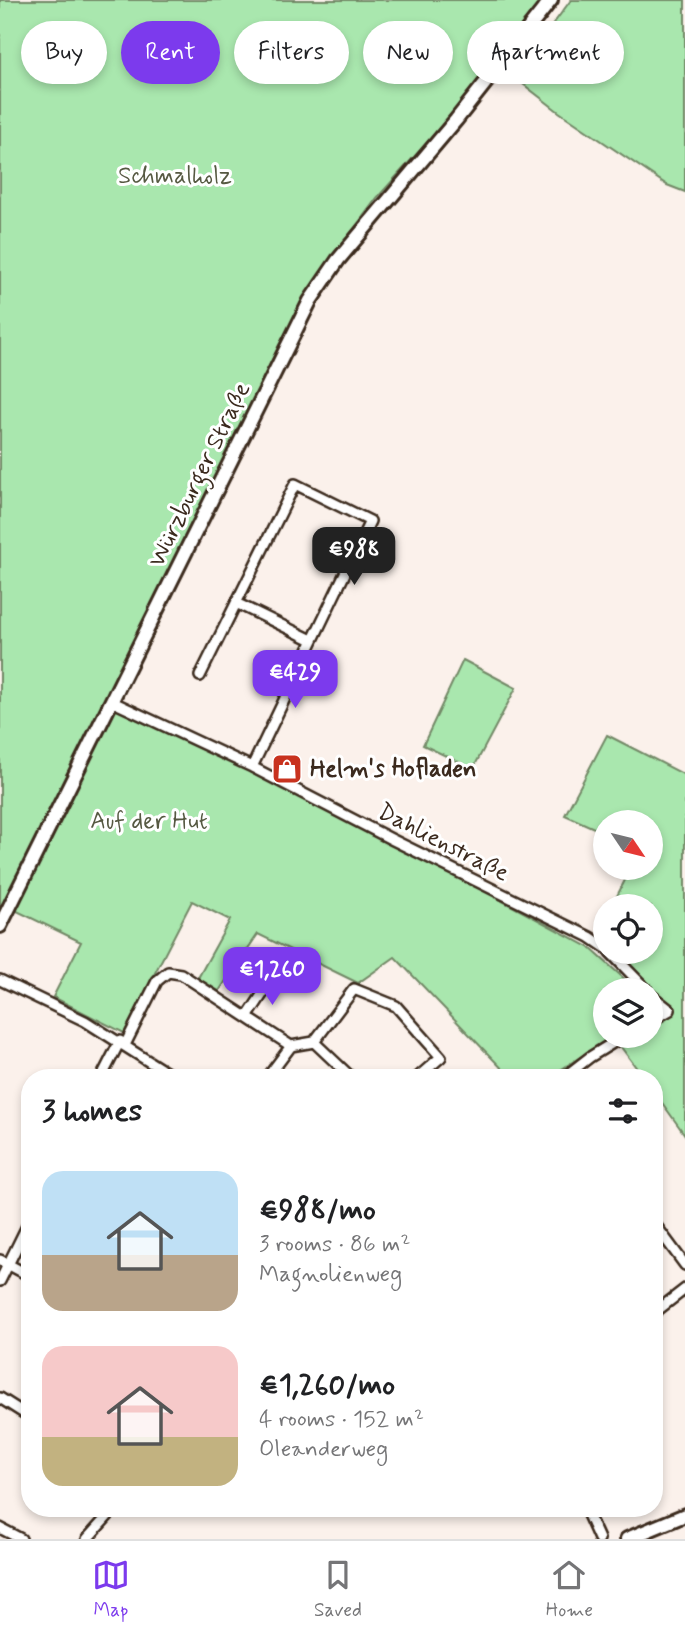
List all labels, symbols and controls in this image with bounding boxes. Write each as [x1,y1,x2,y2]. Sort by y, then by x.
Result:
chip: Buy [21,21,107,84]
chip: Rent [121,21,220,84]
chip: Filters [234,21,349,84]
chip: New [363,21,453,84]
chip: Apartment [467,21,624,84]
park label: Schmalholz [118,161,232,192]
street label: Würzburger Straße [142,377,261,574]
pin: €988 [313,528,395,587]
text: €988 [328,535,380,565]
pin: €429 [254,650,336,710]
text: €429 [269,658,321,688]
shop icon: Helm's Hofladen [270,752,304,786]
place label: Helm's Hofladen [310,754,477,785]
street label: Dahlienstraße [372,797,514,889]
park label: Auf der Hut [90,806,208,837]
north arrow [593,810,663,880]
map controls [593,810,663,1048]
button: locate [593,894,663,964]
pin: €1,260 [215,948,329,1007]
text: €1,260 [239,955,305,985]
button: layers [593,978,663,1048]
text: 3 homes [42,1092,142,1131]
icon: filters [604,1092,642,1130]
text: €988/mo [259,1191,376,1230]
icon: home [98,1199,182,1283]
text: 3 rooms · 86 m² [259,1230,410,1260]
text: Magnolienweg [259,1260,402,1290]
text: €1,260/mo [259,1366,395,1405]
icon: home [98,1374,182,1458]
text: 4 rooms · 152 m² [259,1405,424,1435]
text: Oleanderweg [259,1435,388,1465]
tab: Map [92,1556,130,1623]
tab: Saved [314,1556,362,1623]
tab: Home [546,1556,593,1623]

